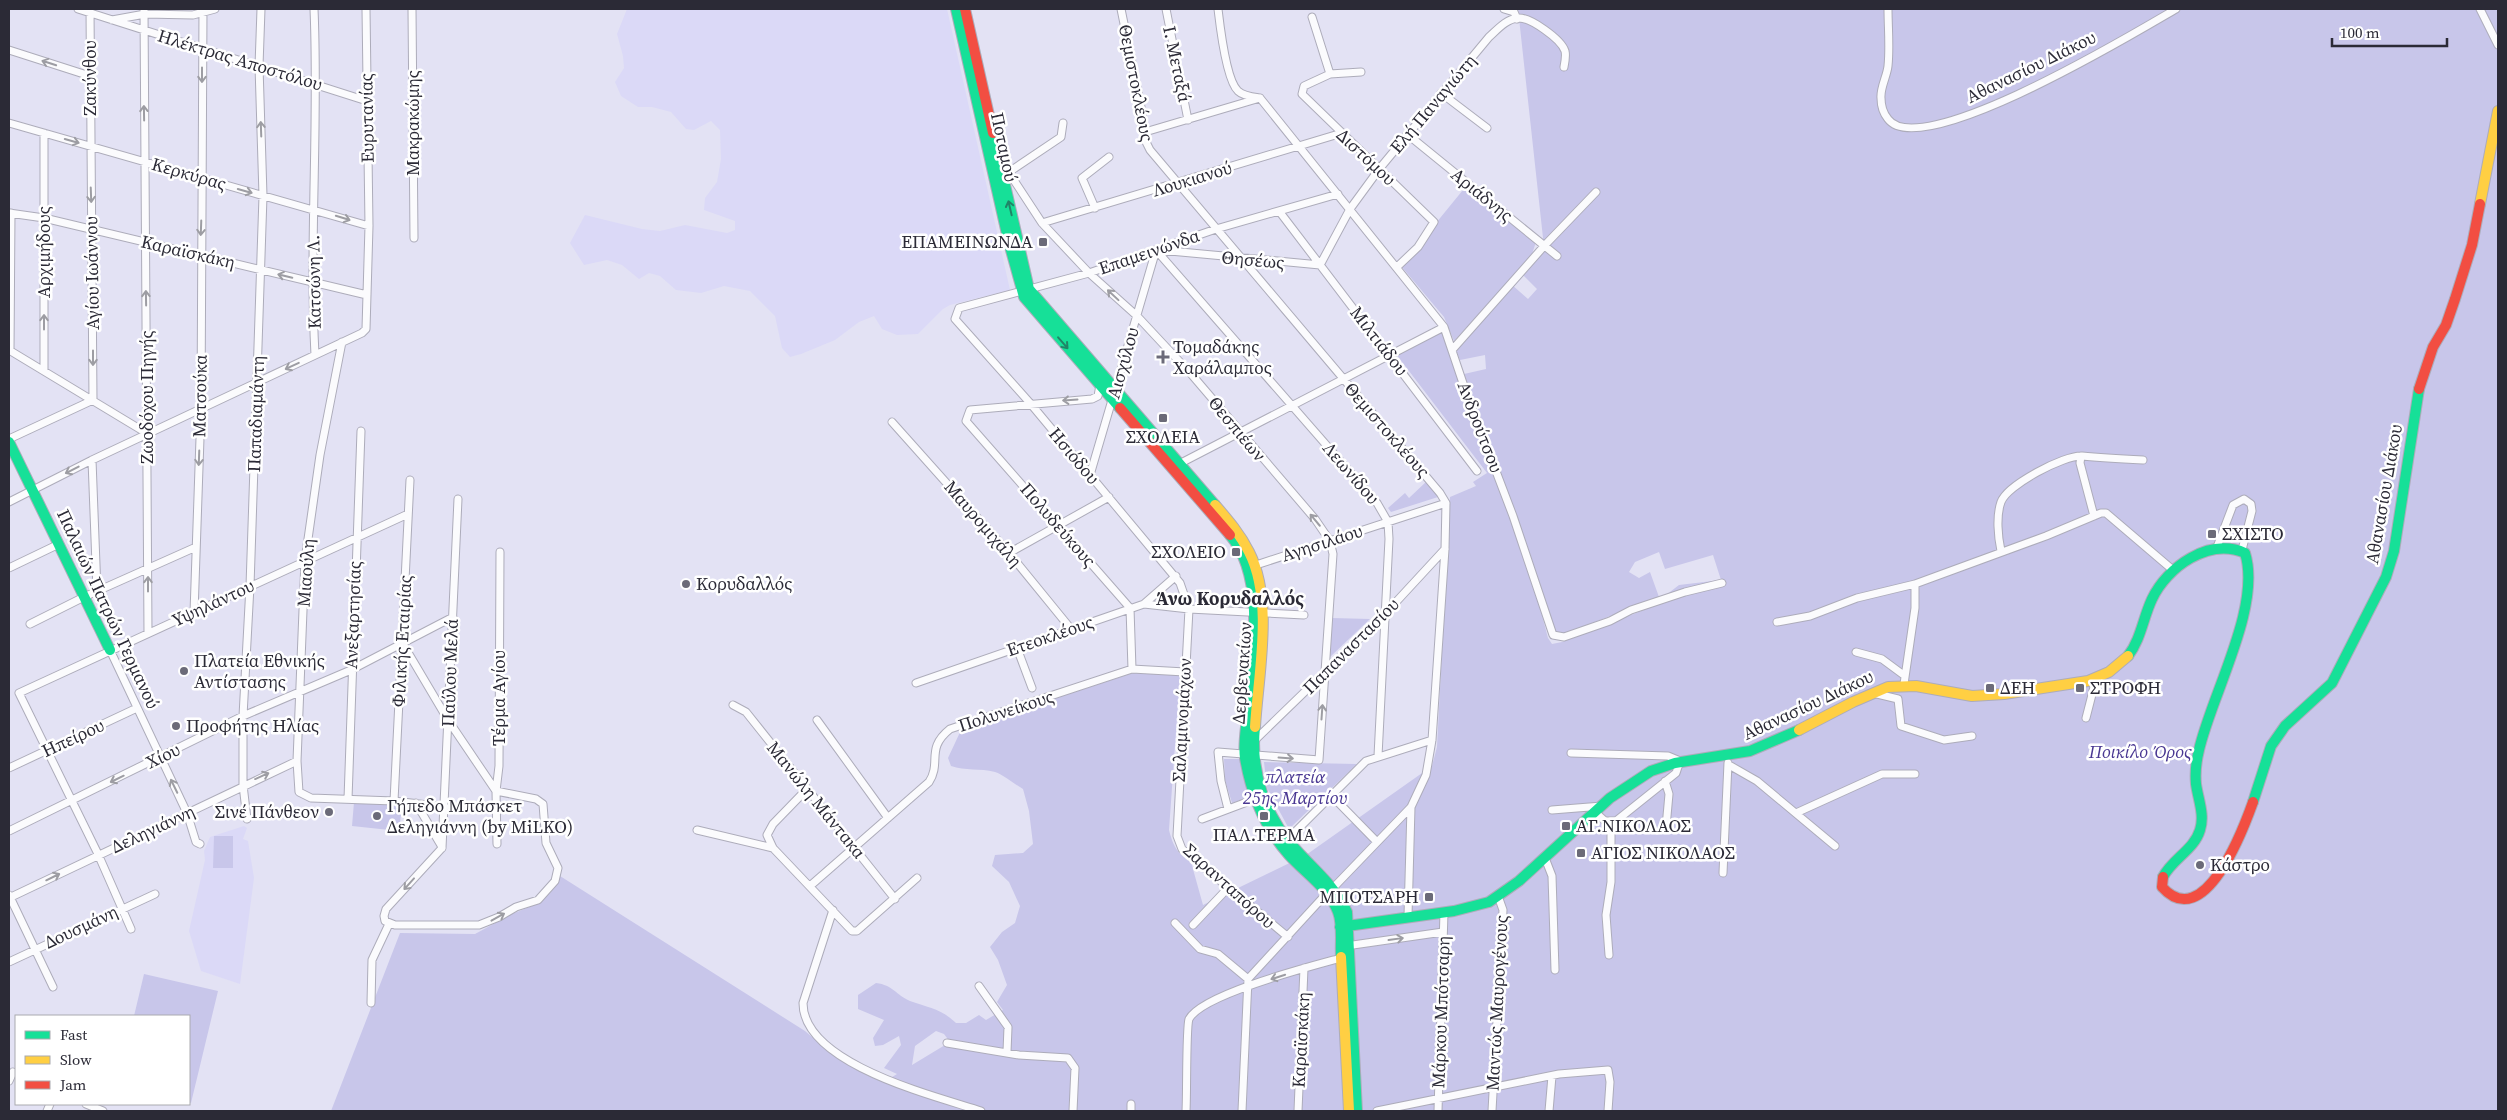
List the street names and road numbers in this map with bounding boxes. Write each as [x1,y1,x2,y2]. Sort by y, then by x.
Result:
street label: Θεμιστοκλέους [1113,22,1160,144]
street label: Ηλέκτρας Αποστόλου [155,23,326,96]
street label: Ι. Μεταξά [1157,24,1198,104]
street label: Αθανασίου Διάκου [1962,24,2100,109]
street label: Ζακύνθου [77,40,102,116]
street label: Ελή Παναγιώτη [1384,49,1482,159]
street label: Μακρακώμης [400,70,425,176]
street label: Ευρυτανίας [353,73,380,163]
street label: Ποταμού [985,110,1024,184]
street label: Διστόμου [1331,123,1402,191]
street label: Κερκύρας [149,151,229,196]
street label: Λουκιανού [1149,155,1235,203]
street label: Αριάδνης [1446,162,1519,227]
street label: Αρχιμήδους [31,206,56,298]
street label: Αγίου Ιωάννου [78,216,105,330]
street label: Επαμεινώνδα [1095,223,1203,280]
street label: Καραϊσκάκη [139,229,238,274]
street label: Κατσώνη Λ. [300,235,327,329]
street label: Θησέως [1221,244,1286,275]
street label: Μιλτιάδου [1344,301,1414,381]
street label: Αισχύλου [1100,324,1145,401]
street label: Ζωοδόχου Πηγής [134,330,159,464]
street label: Ματσούκα [186,354,213,438]
street label: Παπαδιαμάντη [241,355,270,473]
street label: Θεμιστοκλέους [1339,377,1436,483]
street label: Ανδρούτσου [1452,378,1509,476]
street label: Θεσπιέων [1203,391,1272,467]
street label: Ησιόδου [1043,422,1106,489]
street label: Αθανασίου Διάκου [2359,422,2408,566]
street label: Λεωνίδου [1317,436,1386,509]
street label: Μαυρομιχάλη [939,475,1028,572]
street label: Πολυδεύκους [1015,477,1102,572]
street label: Παλαιών Πατρών Γερμανού [51,505,166,713]
street label: Αγησιλάου [1278,518,1365,567]
street label: Μιαούλη [291,538,320,608]
street label: Ανεξαρτησίας [338,560,367,670]
street label: Υψηλάντου [167,573,258,633]
street label: Φιλικής Εταιρίας [386,574,417,708]
street label: Παπαναστασίου [1297,592,1404,699]
street label: Ετεοκλέους [1003,609,1097,662]
street label: Παύλου Μελά [435,618,464,728]
street label: Δερβενακίων [1225,621,1258,725]
street label: Τέρμα Αγίου [486,650,511,746]
street label: Σαλαμινομάχων [1166,657,1197,783]
street label: Αθανασίου Διάκου [1738,663,1877,746]
street label: Πολυνείκους [955,683,1057,738]
street label: Ηπείρου [38,712,108,763]
street label: Μανώλη Μάντακα [761,736,871,864]
street label: Χίου [142,737,184,774]
street label: Δεληγιάννη [107,798,199,859]
street label: Σαρανταπόρου [1178,838,1281,934]
street label: Δουσμάνη [40,899,122,954]
street label: Μαντώς Μαυρογένους [1479,914,1514,1092]
street label: Μάρκου Μπότσαρη [1425,935,1456,1089]
street label: Καραϊσκάκη [1286,991,1315,1088]

